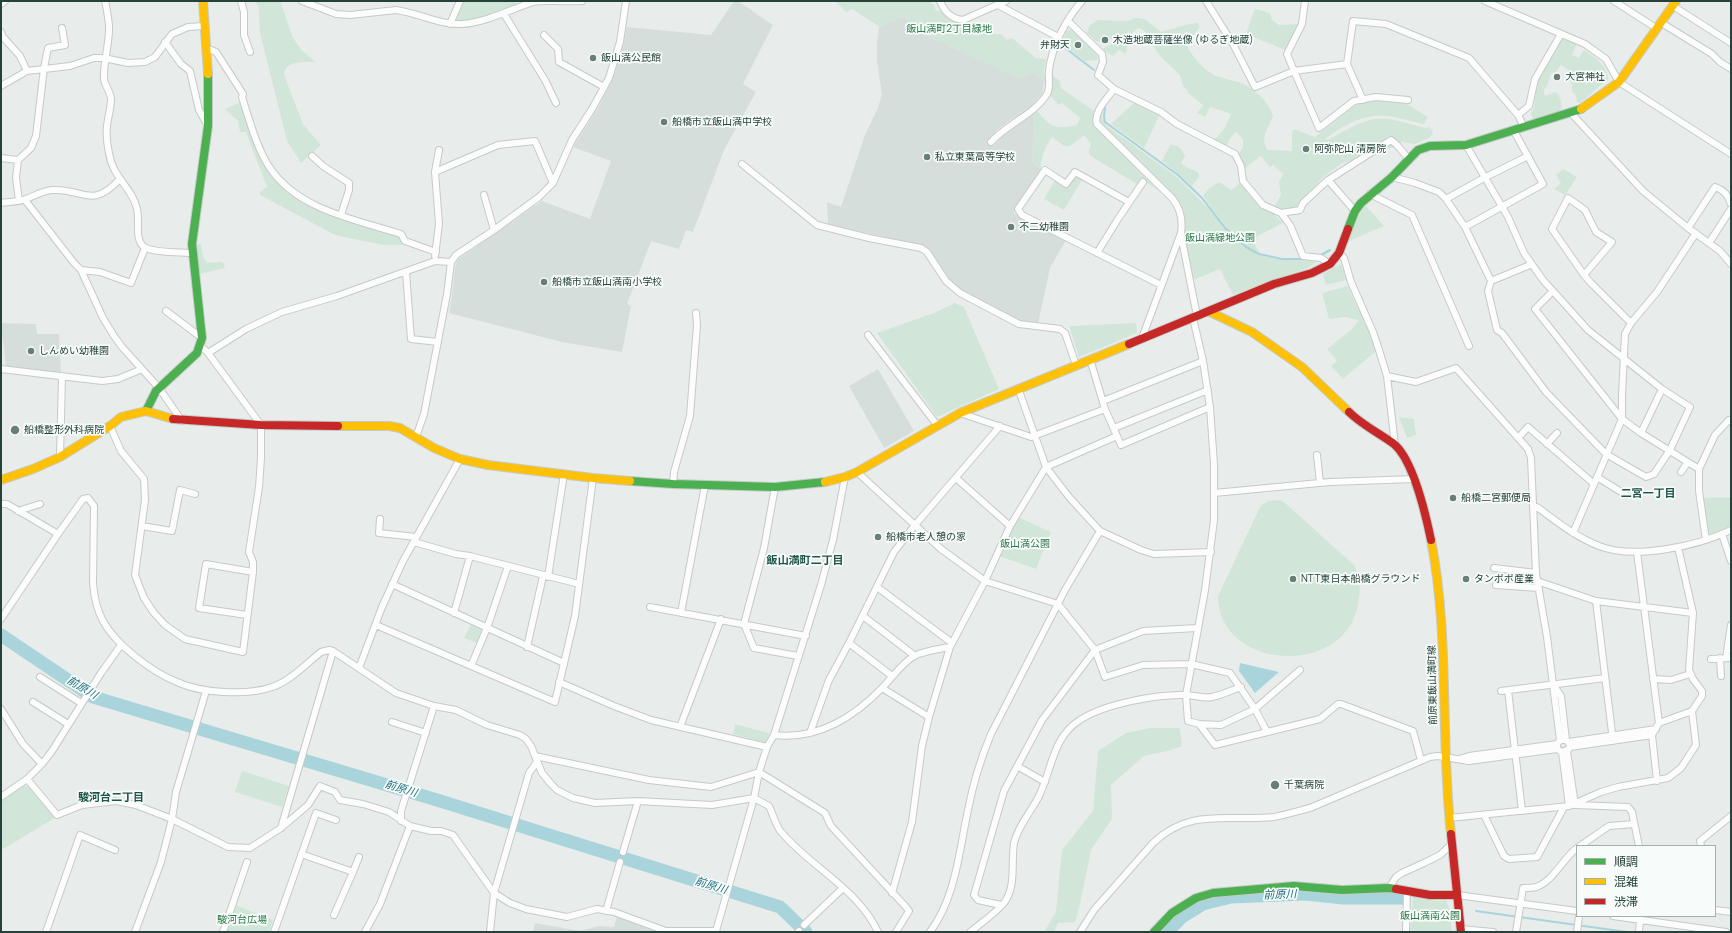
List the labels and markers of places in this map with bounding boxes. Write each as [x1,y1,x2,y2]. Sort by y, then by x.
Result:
place label: 木造地蔵菩薩坐像 (ゆるぎ地蔵) [1113,34,1254,46]
marker: 木造地蔵菩薩坐像 (ゆるぎ地蔵) [1100,35,1110,45]
place label: 弁財天 [1040,39,1070,51]
marker: 弁財天 [1073,40,1083,50]
place label: 飯山満公民館 [601,52,661,64]
marker: 飯山満公民館 [588,53,598,63]
place label: 大宮神社 [1565,71,1605,83]
marker: 大宮神社 [1552,72,1562,82]
place label: 船橋市立飯山満中学校 [672,116,772,128]
marker: 船橋市立飯山満中学校 [659,117,669,127]
place label: 阿弥陀山 清房院 [1314,143,1386,155]
marker: 阿弥陀山 清房院 [1301,144,1311,154]
place label: 私立東葉高等学校 [935,151,1015,163]
marker: 私立東葉高等学校 [922,152,932,162]
place label: 不二幼稚園 [1019,221,1069,233]
marker: 不二幼稚園 [1006,222,1016,232]
place label: 船橋市立飯山満南小学校 [552,276,662,288]
marker: 船橋市立飯山満南小学校 [539,277,549,287]
place label: しんめい幼稚園 [39,345,109,357]
marker: しんめい幼稚園 [26,346,36,356]
marker: 船橋整形外科病院 [9,424,21,436]
place label: 船橋整形外科病院 [24,424,104,436]
place label: 船橋二宮郵便局 [1461,492,1531,504]
marker: 船橋二宮郵便局 [1448,493,1458,503]
place label: 船橋市老人憩の家 [886,531,966,543]
marker: 船橋市老人憩の家 [873,532,883,542]
place label: NTT東日本船橋グラウンド [1301,573,1420,585]
place label: タンポポ産業 [1474,573,1534,585]
marker: NTT東日本船橋グラウンド [1288,574,1298,584]
marker: タンポポ産業 [1461,574,1471,584]
marker: 千葉病院 [1269,779,1281,791]
place label: 千葉病院 [1284,779,1324,791]

